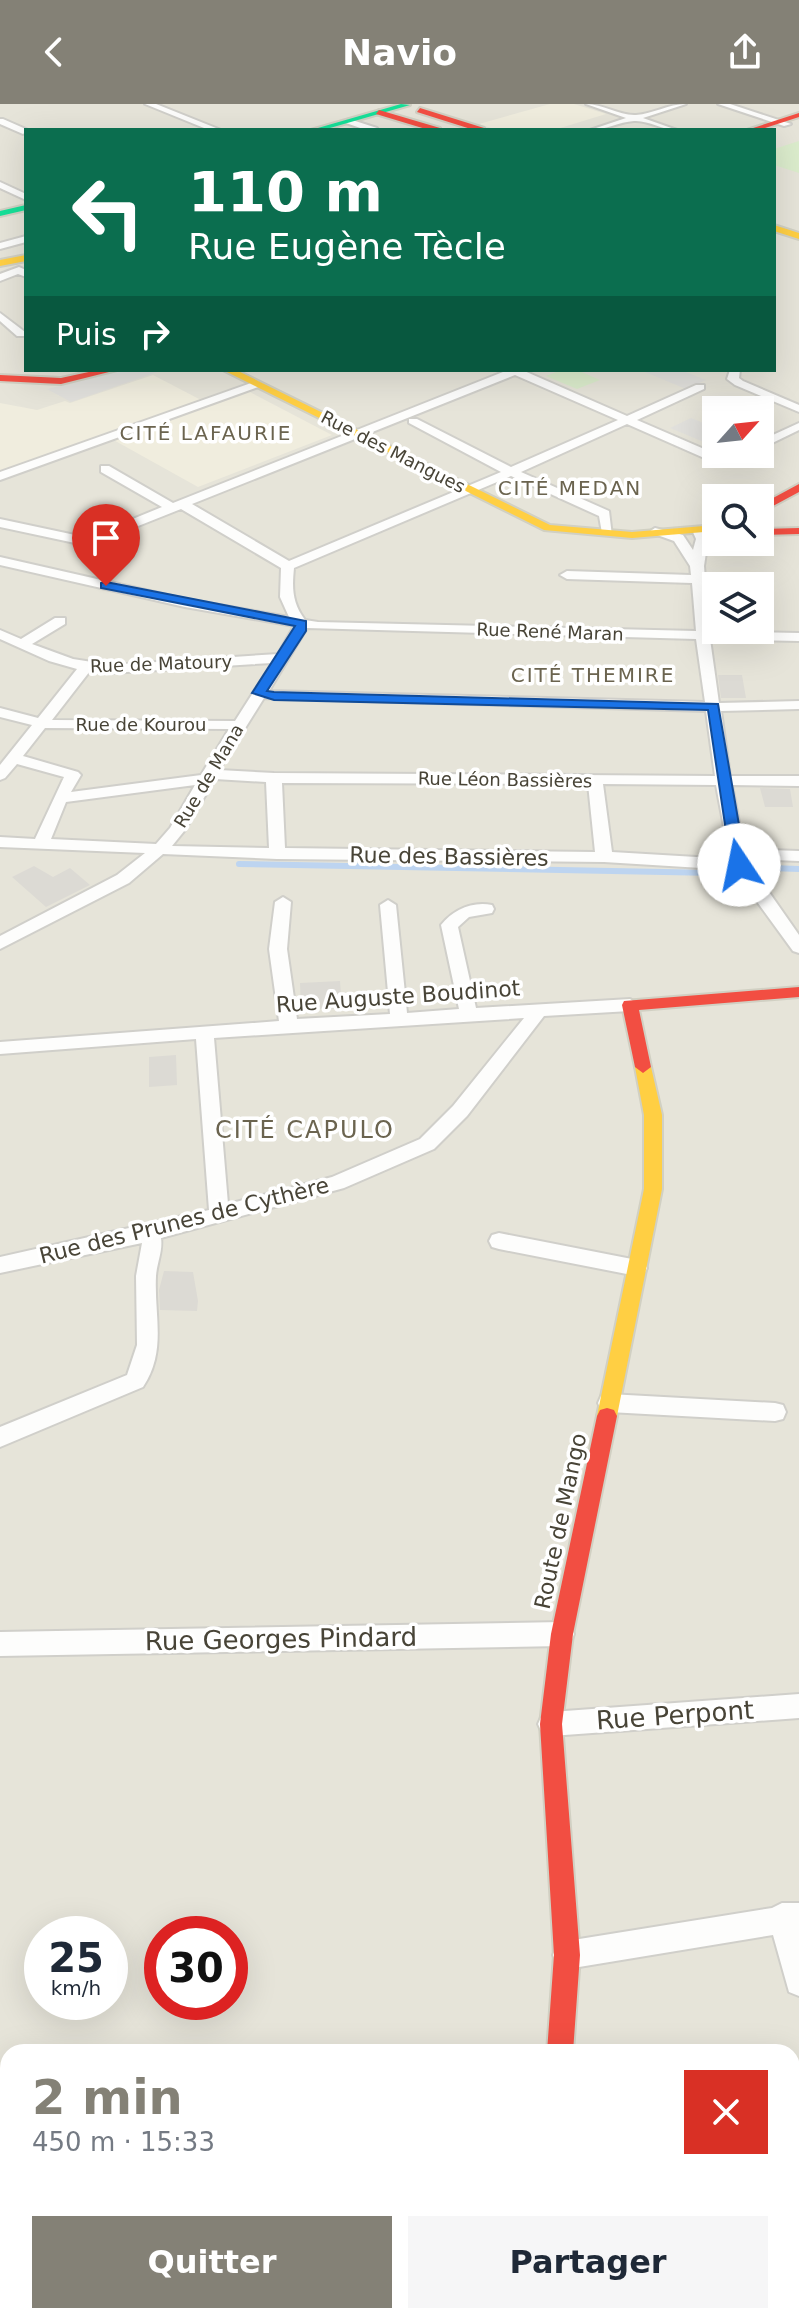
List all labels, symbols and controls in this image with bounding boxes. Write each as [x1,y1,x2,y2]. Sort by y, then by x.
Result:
icon: back [32,30,76,74]
icon: share [723,30,767,74]
text: Navio [342,32,457,73]
text: 110 m [188,159,383,224]
icon: left [56,160,160,264]
text: Rue Eugène Tècle [188,226,506,267]
icon: right [133,312,177,356]
text: Puis [56,317,117,352]
north arrow [702,396,774,468]
map controls [702,396,774,644]
street label: Rue des Mangues [318,406,469,497]
district label: CITÉ LAFAURIE [120,421,292,445]
district label: CITÉ MEDAN [498,476,642,500]
button: search [702,484,774,556]
pin [72,504,140,586]
icon: arrive [84,516,128,560]
button: layers [702,572,774,644]
street label: Rue René Maran [476,618,624,645]
street label: Rue de Matoury [90,651,233,676]
district label: CITÉ THEMIRE [511,663,675,687]
street label: Rue de Kourou [76,714,206,735]
street label: Rue de Mana [169,720,248,831]
street label: Rue Léon Bassières [418,767,592,792]
position arrow [697,823,781,907]
street label: Rue des Bassières [349,842,549,871]
street label: Rue Auguste Boudinot [275,975,521,1018]
district label: CITÉ CAPULO [215,1115,395,1144]
street label: Rue des Prunes de Cythère [37,1172,332,1269]
street label: Route de Mango [530,1431,591,1611]
street label: Rue Georges Pindard [145,1622,417,1656]
street label: Rue Perpont [595,1695,755,1735]
speed limit sign: 30 [144,1916,248,2020]
text: 25 [48,1935,104,1981]
text: km/h [51,1976,101,2000]
text: 2 min [32,2069,183,2125]
button: close [684,2070,768,2154]
text: 450 m · 15:33 [32,2127,215,2157]
button: Quitter [32,2216,392,2308]
button: Partager [408,2216,768,2308]

